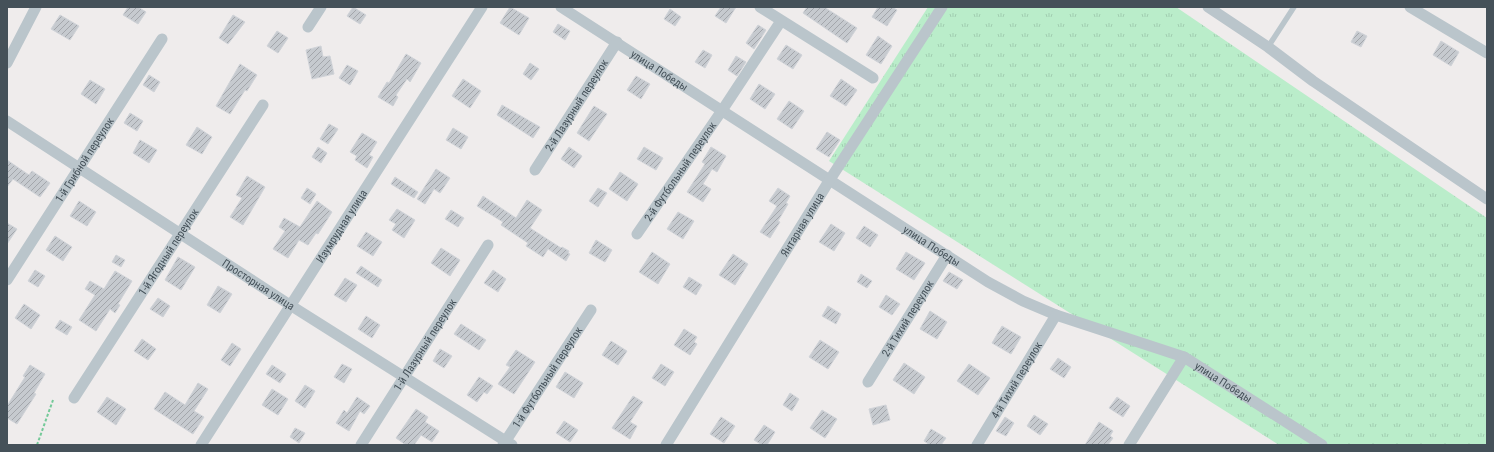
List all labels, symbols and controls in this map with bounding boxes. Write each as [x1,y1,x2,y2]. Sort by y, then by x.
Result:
street label: улица Победы [628,47,690,94]
street label: 2-й Лазурный переулок [542,56,611,154]
street label: 1-й Грибной переулок [52,114,117,205]
street label: 2-й Футбольный переулок [641,118,719,224]
street label: Изумрудная улица [313,187,370,265]
street label: Янтарная улица [777,190,827,259]
street label: 1-й Ягодный переулок [136,205,202,298]
street label: улица Победы [901,223,963,269]
street label: Просторная улица [220,256,297,313]
street label: 2-й Тихий переулок [879,277,937,359]
street label: 1-й Лазурный переулок [391,295,459,393]
street label: 1-й Футбольный переулок [510,324,585,430]
street label: 4-й Тихий переулок [988,339,1045,421]
street label: улица Победы [1192,359,1254,405]

